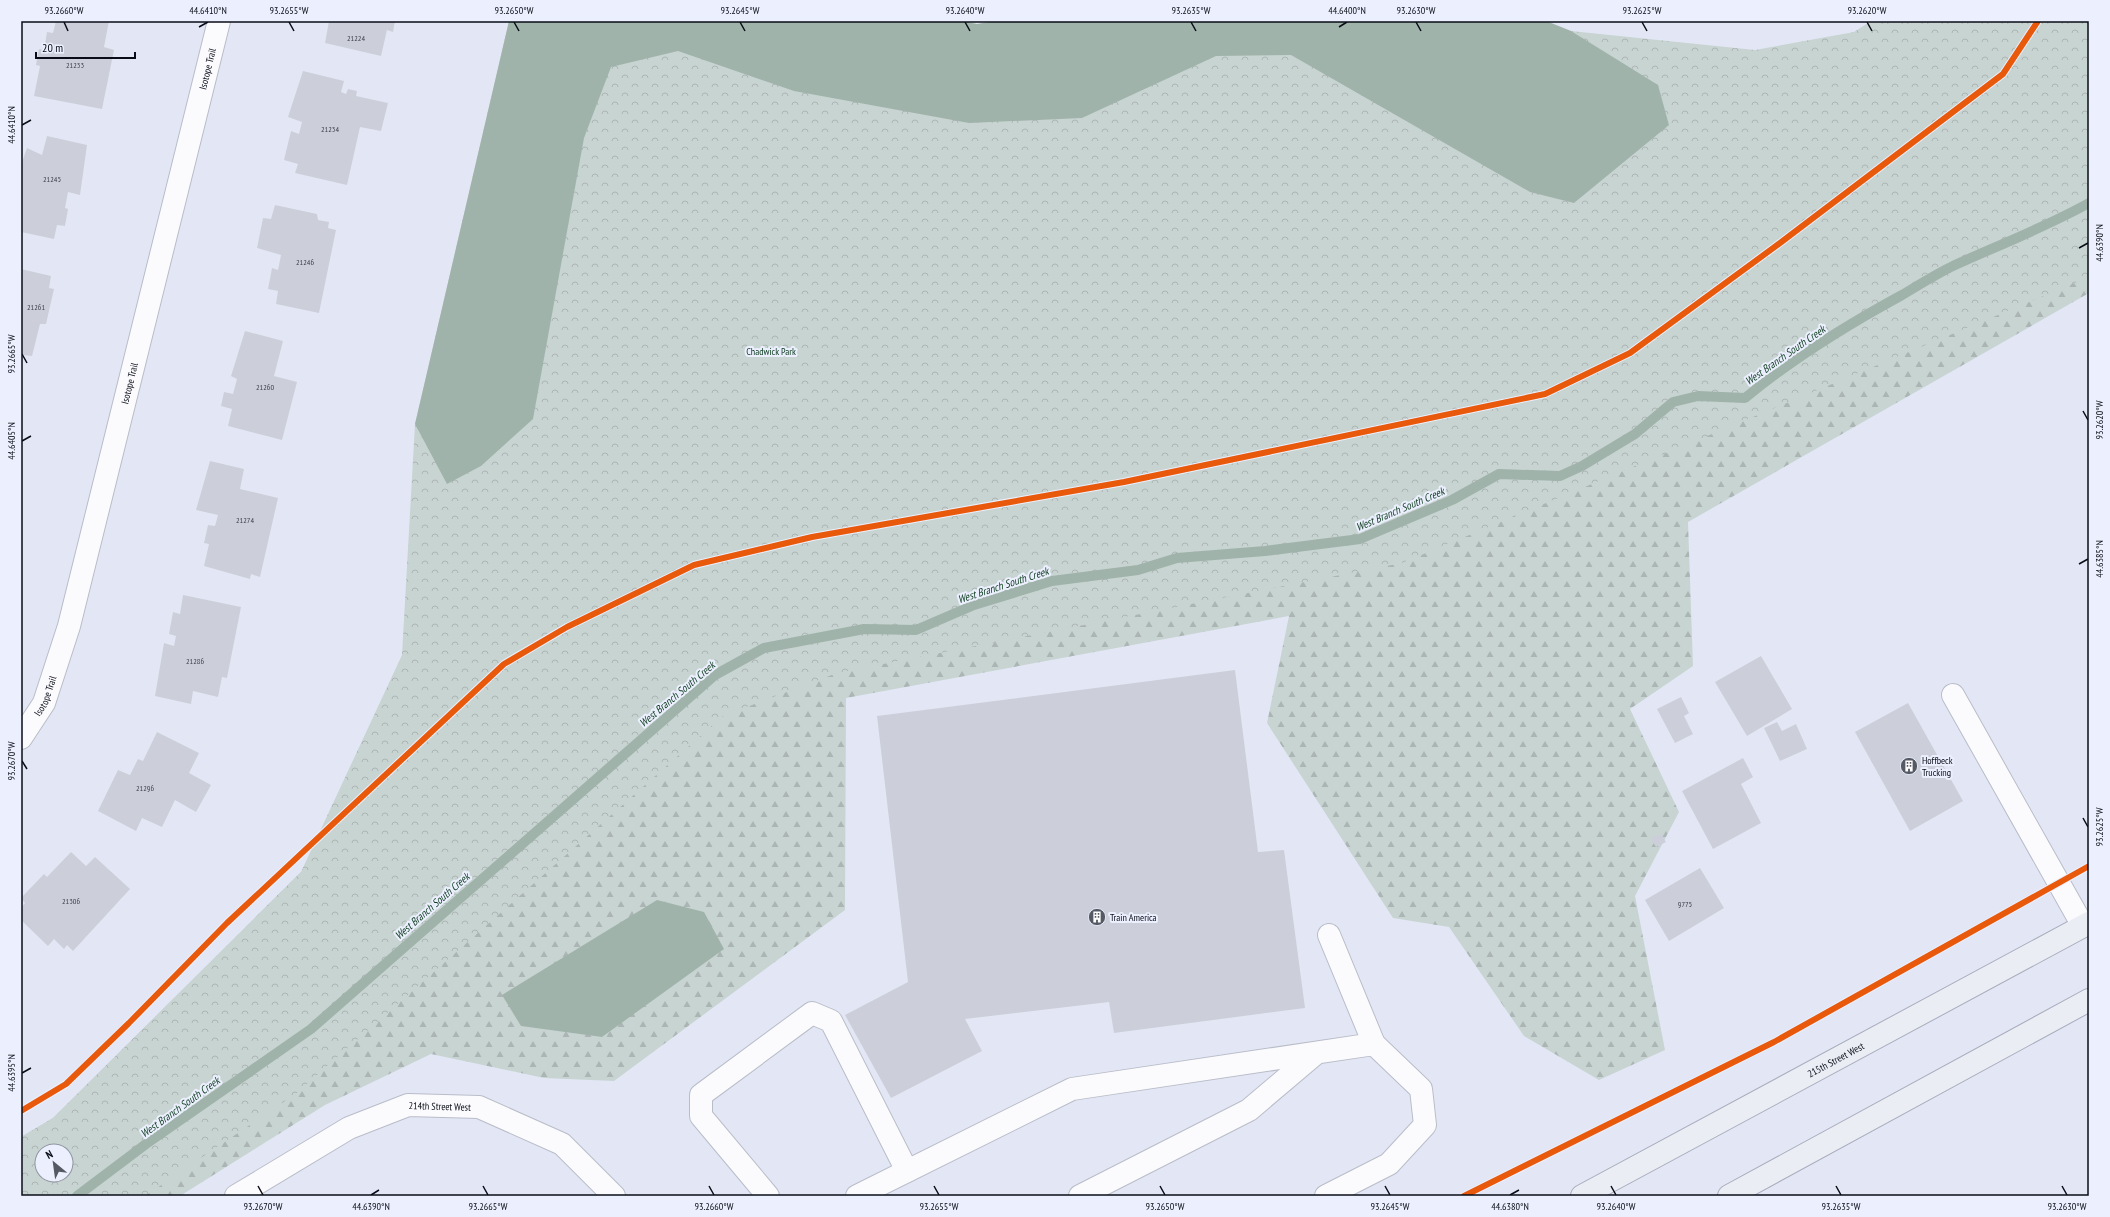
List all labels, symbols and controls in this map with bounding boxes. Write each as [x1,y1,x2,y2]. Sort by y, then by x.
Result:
text: 93.2660°W [45,4,84,17]
text: 44.6410°N [189,4,227,17]
text: 93.2655°W [270,4,309,17]
text: 93.2650°W [495,4,534,17]
text: 93.2645°W [721,4,760,17]
text: 93.2640°W [946,4,985,17]
text: 93.2635°W [1172,4,1211,17]
text: 44.6400°N [1328,4,1366,17]
text: 93.2630°W [1397,4,1436,17]
text: 93.2625°W [1623,4,1662,17]
text: 93.2620°W [1848,4,1887,17]
house number: 21224 [347,33,365,43]
scale bar [36,34,135,60]
text: 20 m [42,40,63,55]
street label: Isotope Trail [196,46,219,91]
house number: 21233 [66,60,84,70]
text: 44.6410°N [5,106,18,144]
house number: 21234 [321,124,339,134]
house number: 21245 [43,174,61,184]
text: 44.6390°N [2093,224,2106,262]
house number: 21246 [296,257,314,267]
house number: 21261 [27,302,45,312]
water label: West Branch South Creek [1742,321,1829,388]
text: 93.2665°W [5,334,18,373]
park label: Chadwick Park [746,345,796,358]
street label: Isotope Trail [118,361,141,405]
house number: 21260 [256,382,274,392]
text: 93.2620°W [2093,400,2106,439]
text: 44.6405°N [5,422,18,460]
water label: West Branch South Creek [1354,483,1448,534]
house number: 21274 [236,515,254,525]
text: 44.6385°N [2093,540,2106,578]
water label: West Branch South Creek [956,563,1052,606]
house number: 21286 [186,656,204,666]
water label: West Branch South Creek [636,657,719,730]
street label: Isotope Trail [31,674,60,719]
text: 93.2670°W [5,741,18,780]
place label: Hoffbeck Trucking [1922,754,1953,779]
building icon: Hoffbeck Trucking [1899,756,1919,776]
house number: 21296 [136,783,154,793]
text: 93.2625°W [2093,807,2106,846]
water label: West Branch South Creek [392,869,474,942]
house number: 21306 [62,896,80,906]
house number: 9775 [1678,899,1692,909]
building icon: Train America [1087,907,1107,927]
place label: Train America [1110,911,1157,924]
street label: 215th Street West [1805,1039,1866,1080]
text: 44.6395°N [5,1054,18,1092]
water label: West Branch South Creek [138,1072,224,1141]
street label: 214th Street West [409,1099,471,1114]
north arrow [34,1143,74,1183]
text: N [43,1147,55,1162]
text: 93.2670°W [244,1200,283,1213]
text: 44.6390°N [352,1200,390,1213]
text: 93.2665°W [469,1200,508,1213]
text: 93.2660°W [695,1200,734,1213]
text: 93.2655°W [920,1200,959,1213]
text: 93.2650°W [1146,1200,1185,1213]
text: 93.2645°W [1371,1200,1410,1213]
text: 44.6380°N [1491,1200,1529,1213]
text: 93.2640°W [1597,1200,1636,1213]
text: 93.2635°W [1822,1200,1861,1213]
text: 93.2630°W [2048,1200,2087,1213]

